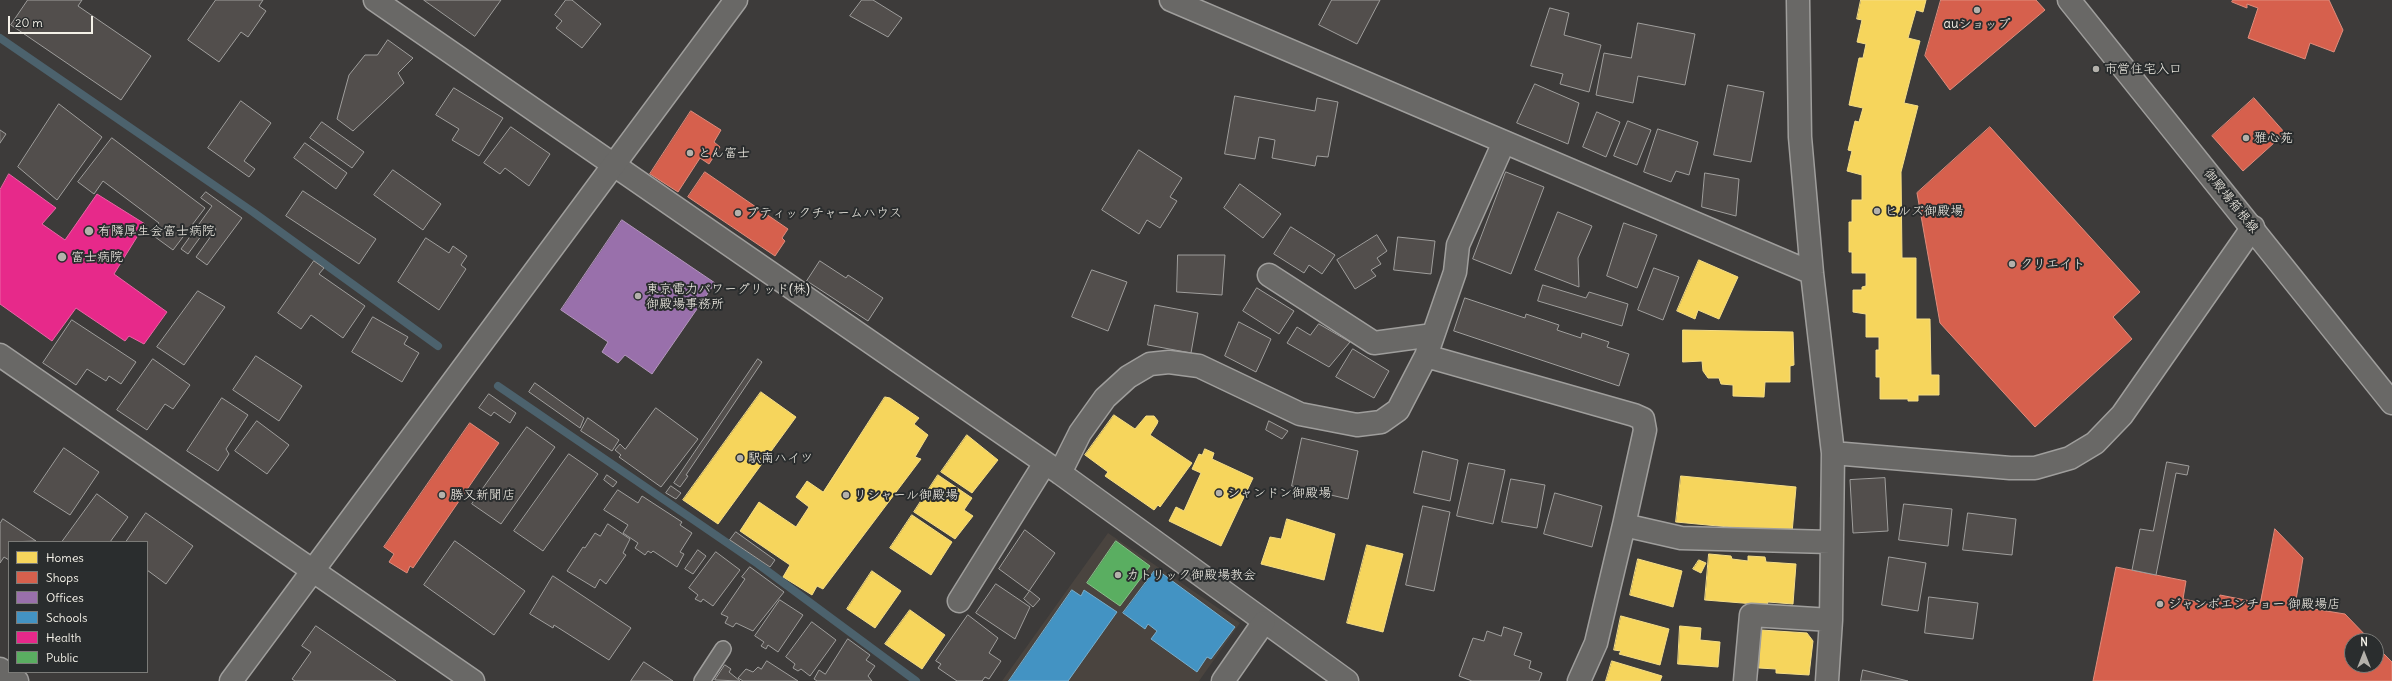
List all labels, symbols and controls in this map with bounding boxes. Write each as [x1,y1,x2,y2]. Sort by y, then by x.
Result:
marker: auショップ [1972,5,1982,15]
scale bar [10,8,95,34]
text: 20 m [15,15,43,30]
place label: auショップ [1944,16,2010,32]
place label: 市営住宅入口 [2104,61,2182,77]
marker: 市営住宅入口 [2091,64,2101,74]
place label: 雅心苑 [2254,130,2293,146]
marker: 雅心苑 [2241,133,2251,143]
place label: とん富士 [698,145,750,161]
marker: とん富士 [685,148,695,158]
street label: 御殿場箱根線 [2200,166,2262,236]
place label: ヒルズ御殿場 [1885,203,1963,219]
place label: ブティックチャームハウス [746,205,902,221]
marker: ヒルズ御殿場 [1872,206,1882,216]
marker: ブティックチャームハウス [733,208,743,218]
place label: 有隣厚生会富士病院 [98,223,215,239]
marker: 有隣厚生会富士病院 [83,225,95,237]
place label: 富士病院 [71,249,123,265]
marker: 富士病院 [56,251,68,263]
place label: クリエイト [2020,256,2085,272]
marker: クリエイト [2007,259,2017,269]
place label: 東京電力パワーグリッド(株) 御殿場事務所 [646,281,810,312]
marker: 東京電力パワーグリッド(株) 御殿場事務所 [633,291,643,301]
place label: 駅南ハイツ [748,450,813,466]
marker: 駅南ハイツ [735,453,745,463]
place label: シャンドン御殿場 [1227,485,1331,501]
place label: 勝又新聞店 [450,487,515,503]
place label: リシャール御殿場 [854,487,958,503]
marker: シャンドン御殿場 [1214,488,1224,498]
marker: 勝又新聞店 [437,490,447,500]
marker: リシャール御殿場 [841,490,851,500]
legend [8,541,148,673]
text: Homes [46,550,84,565]
place label: カトリック御殿場教会 [1126,567,1256,583]
text: Shops [46,570,79,585]
marker: カトリック御殿場教会 [1113,570,1123,580]
text: Offices [46,590,84,605]
place label: ジャンボエンチョー 御殿場店 [2168,596,2340,612]
marker: ジャンボエンチョー 御殿場店 [2155,599,2165,609]
text: Schools [46,610,87,625]
text: Health [46,630,82,645]
north arrow [2344,633,2384,673]
text: N [2360,635,2368,649]
text: Public [46,650,78,665]

